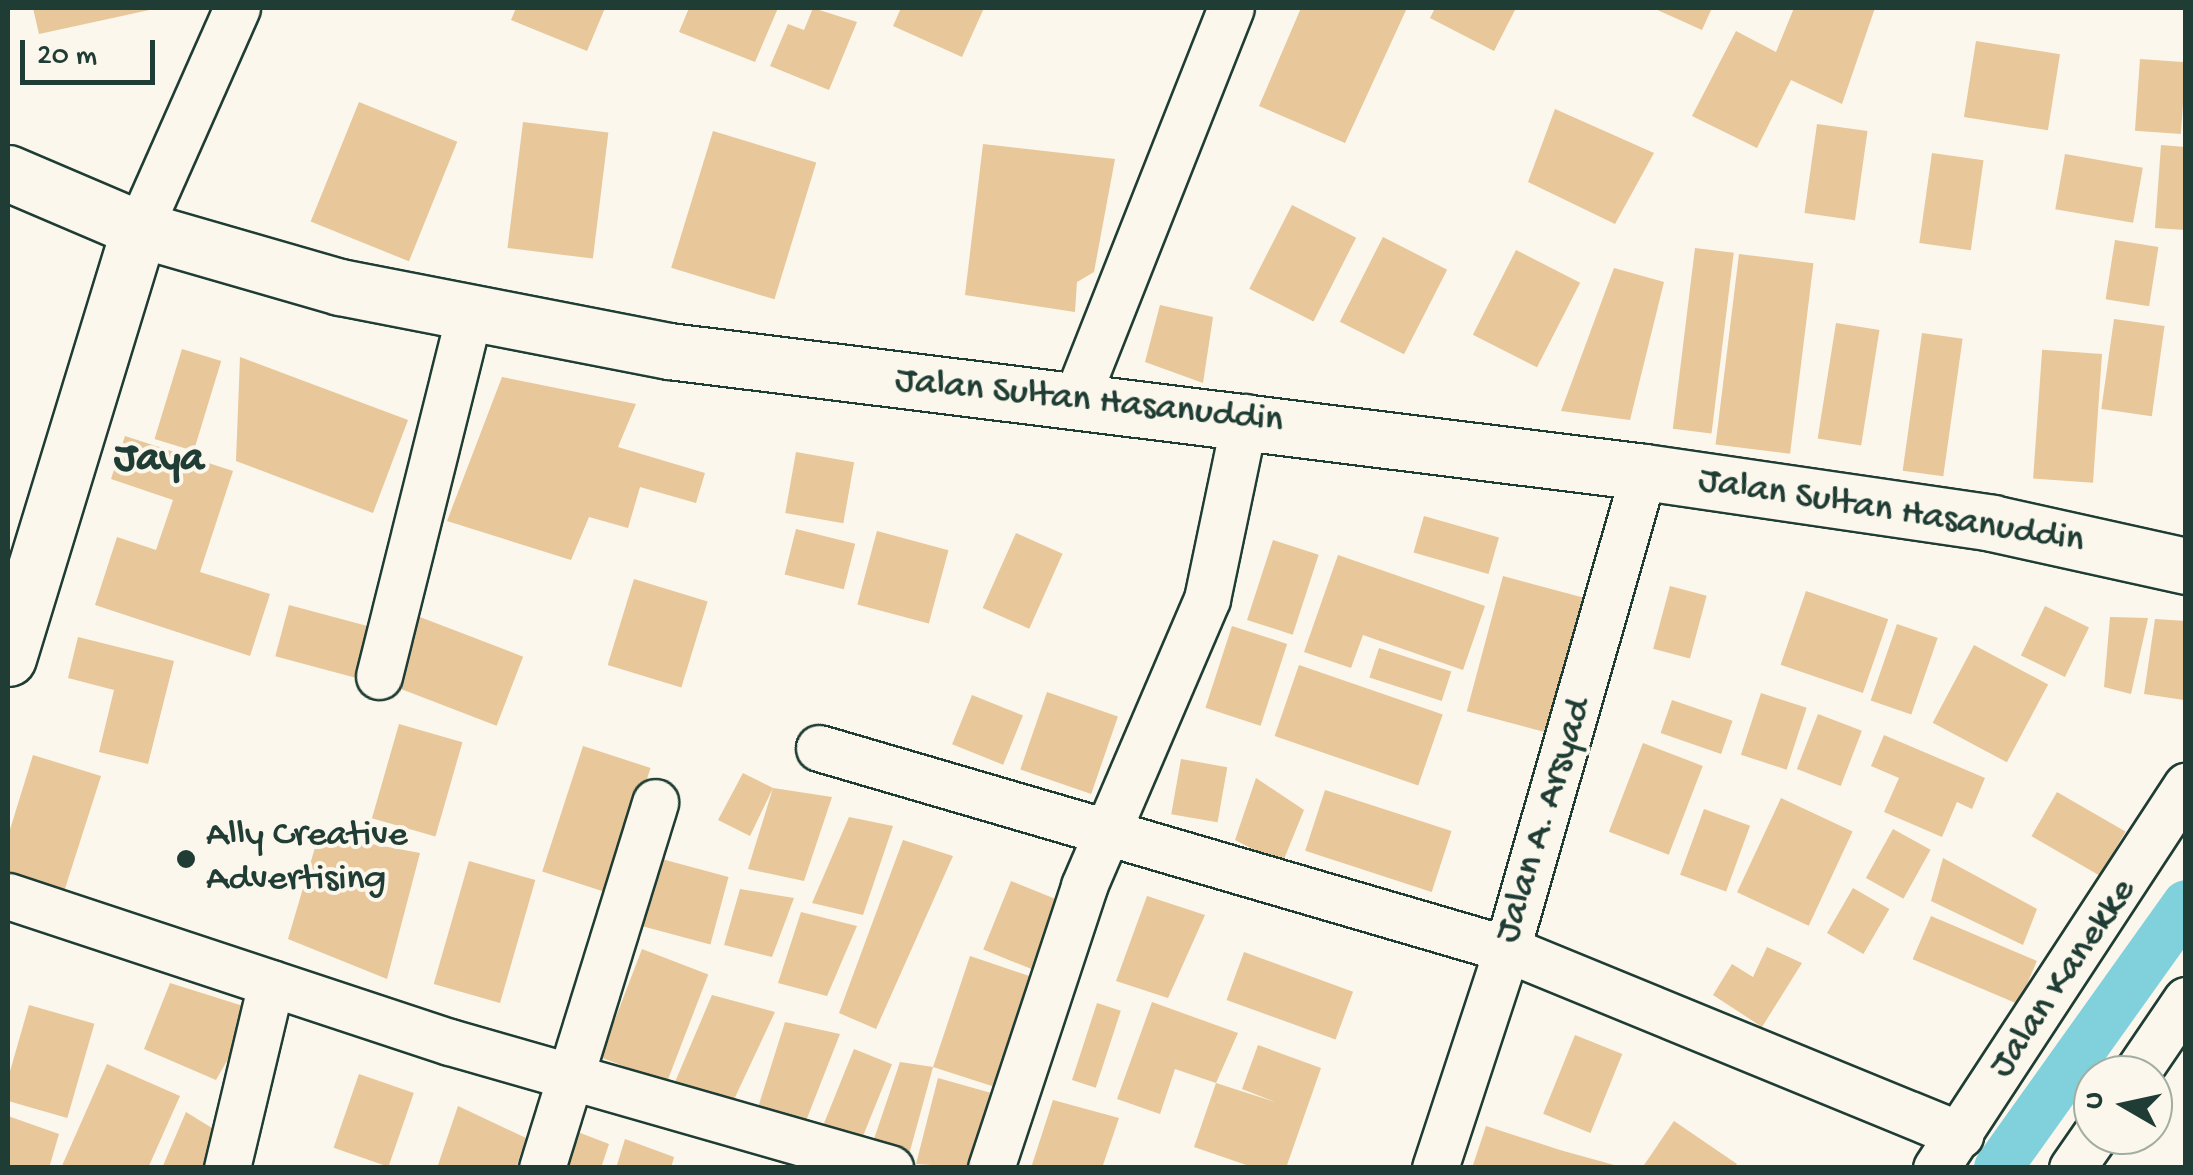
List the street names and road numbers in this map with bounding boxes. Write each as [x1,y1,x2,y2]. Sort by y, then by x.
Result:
street label: Jalan Sultan Hasanuddin [893,359,1285,445]
street label: Jalan Sultan Hasanuddin [1695,459,2087,565]
street label: Jalan A. Arsyad [1486,693,1604,949]
street label: Jalan Kanekke [1981,871,2147,1087]

